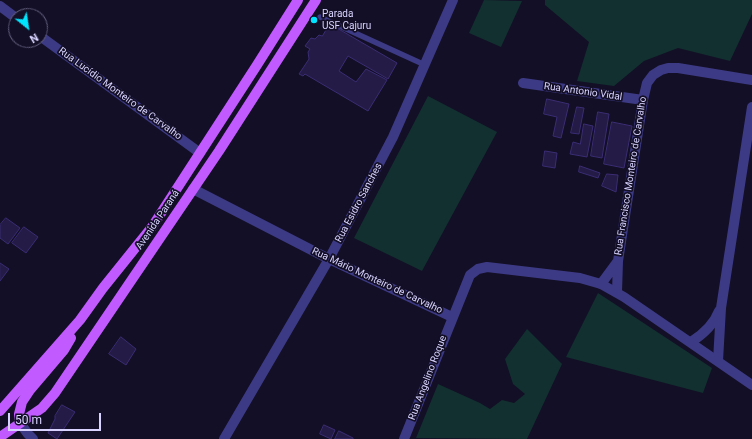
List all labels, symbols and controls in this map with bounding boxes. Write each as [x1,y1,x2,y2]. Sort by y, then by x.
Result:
north arrow [8,8,48,48]
place label: Parada USF Cajuru [322,8,371,32]
marker: Parada USF Cajuru [309,15,319,25]
text: N [27,30,40,46]
street label: Rua Lucídio Monteiro de Carvalho [56,45,184,143]
street label: Rua Antonio Vidal [543,81,623,103]
street label: Rua Francisco Monteiro de Carvalho [613,96,649,256]
street label: Rua Esidro Sanches [333,161,385,245]
street label: Avenida Paraná [134,188,182,252]
street label: Rua Mário Monteiro de Carvalho [310,245,444,317]
street label: Rua Angelino Roque [406,334,450,422]
scale bar [10,405,103,431]
text: 50 m [15,413,42,427]

